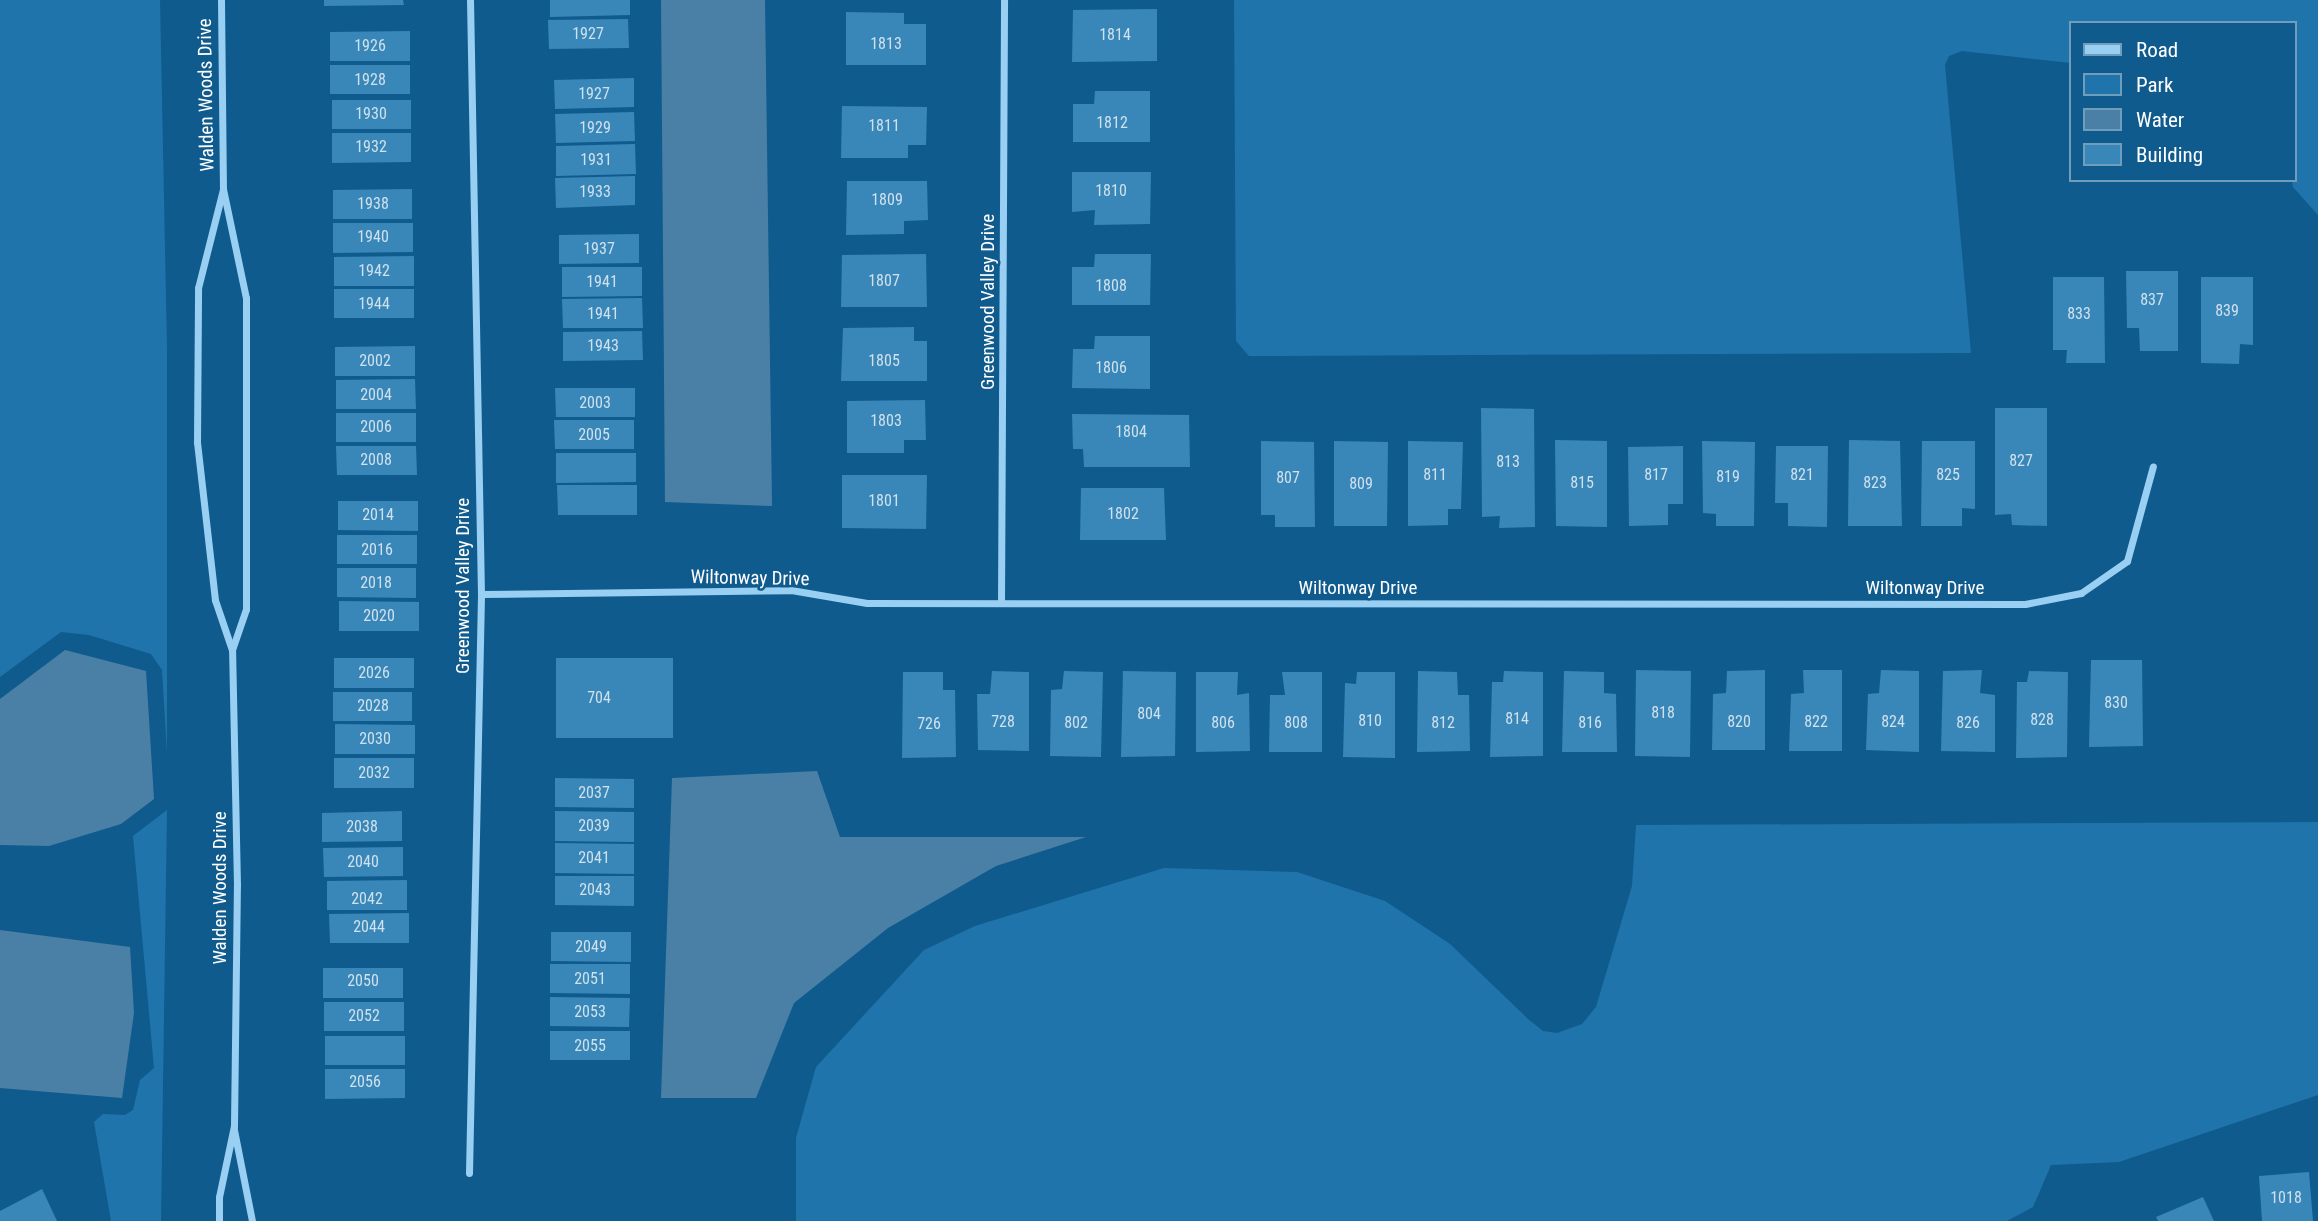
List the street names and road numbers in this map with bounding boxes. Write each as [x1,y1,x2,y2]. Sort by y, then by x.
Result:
street label: Walden Woods Drive [193,18,219,172]
street label: Greenwood Valley Drive [977,214,999,390]
street label: Greenwood Valley Drive [452,498,474,674]
street label: Wiltonway Drive [690,566,810,590]
street label: Wiltonway Drive [1299,577,1417,599]
street label: Wiltonway Drive [1866,577,1984,599]
street label: Walden Woods Drive [209,811,231,965]

